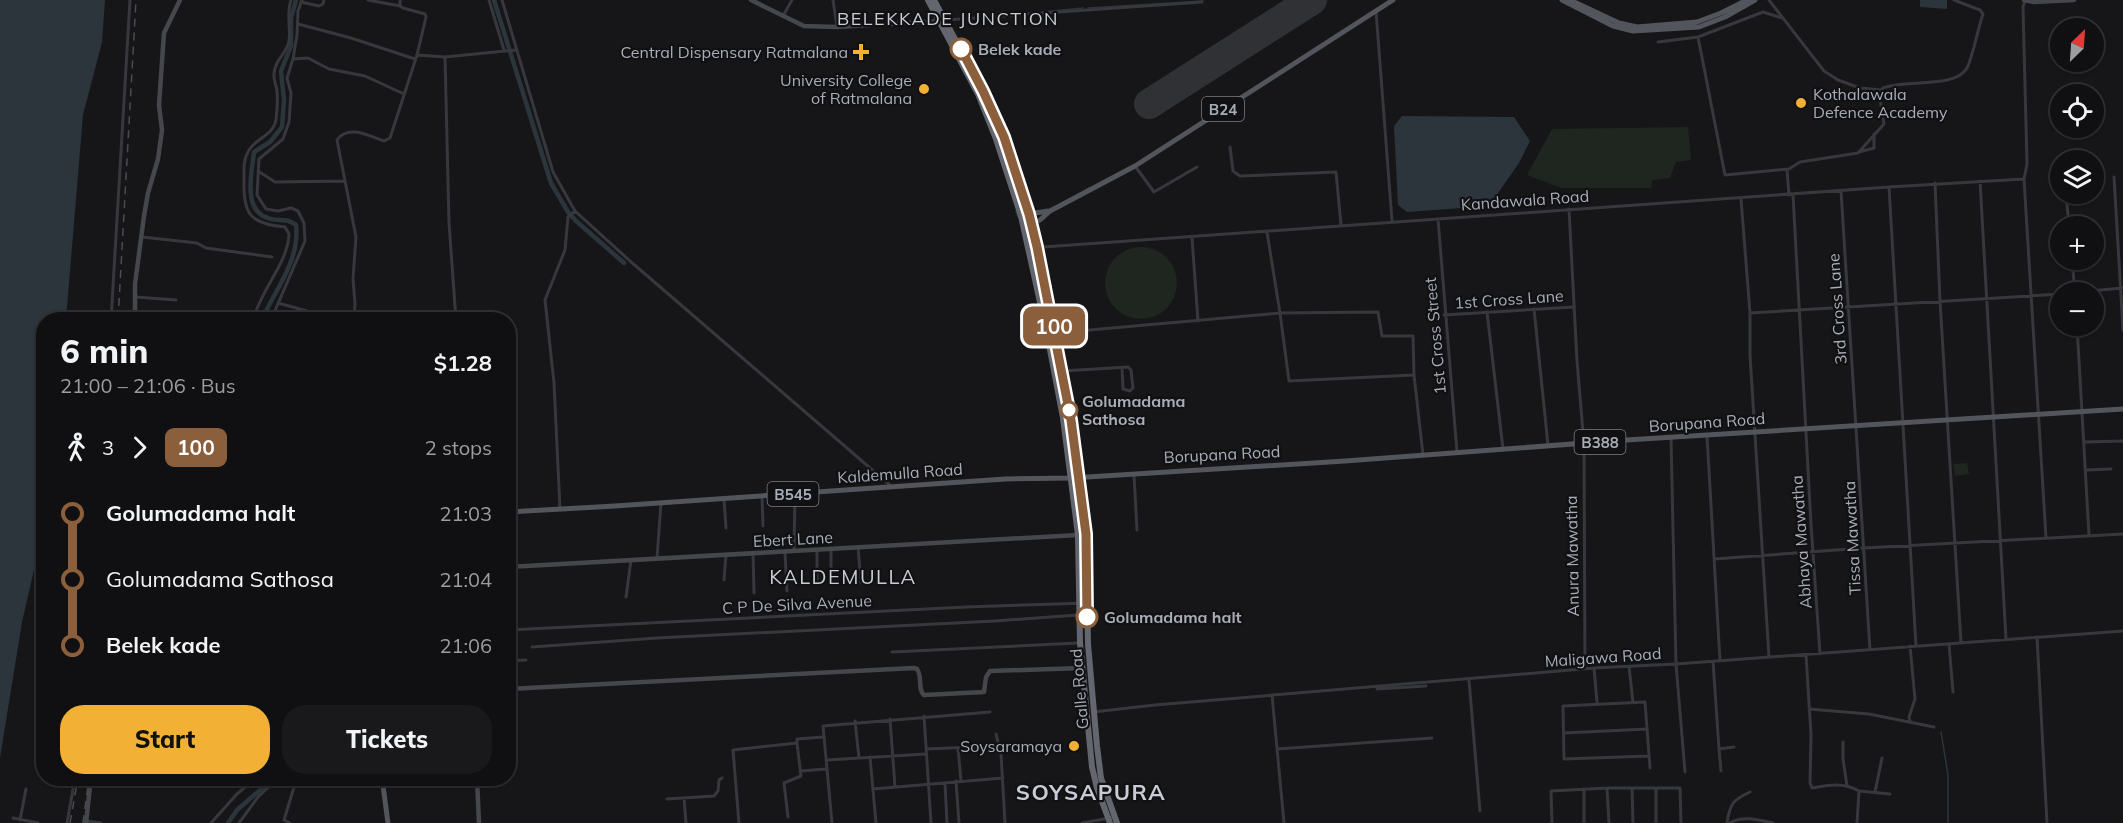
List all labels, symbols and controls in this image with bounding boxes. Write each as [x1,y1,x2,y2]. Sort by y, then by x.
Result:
district label: BELEKKADE JUNCTION [837,7,1059,30]
north arrow [2050,18,2104,72]
map controls [2050,18,2104,336]
marker: Belek kade [950,38,972,60]
place label: Belek kade [978,39,1062,59]
place label: Central Dispensary Ratmalana [620,42,848,62]
marker: Central Dispensary Ratmalana [852,43,870,61]
place label: University College of Ratmalana [780,70,912,108]
marker: University College of Ratmalana [917,82,931,96]
place label: Kothalawala Defence Academy [1813,84,1948,122]
button: locate [2050,84,2104,138]
marker: Kothalawala Defence Academy [1794,96,1808,110]
road number: B24 [1202,97,1244,121]
button: layers [2050,150,2104,204]
street label: Kandawala Road [1460,186,1590,214]
button: + [2050,216,2104,270]
street label: 3rd Cross Lane [1823,253,1851,365]
street label: 1st Cross Street [1420,276,1450,395]
button: − [2050,282,2104,336]
street label: 1st Cross Lane [1454,285,1564,313]
line badge: 100 [1020,306,1088,346]
text: 100 [1035,313,1073,339]
text: 6 min [60,330,148,371]
text: $1.28 [434,349,492,377]
text: 21:00 – 21:06 · Bus [60,373,236,398]
place label: Golumadama Sathosa [1082,391,1185,429]
marker: Golumadama Sathosa [1060,401,1078,419]
street label: Borupana Road [1648,408,1766,436]
road number: B388 [1574,430,1626,454]
icon: walk [60,431,93,464]
icon: forward [123,431,156,464]
text: 100 [177,434,215,460]
text: 3 [102,435,114,460]
text: 2 stops [425,435,492,460]
street label: Borupana Road [1163,441,1281,467]
street label: Kaldemulla Road [837,459,963,487]
street label: Abhaya Mawatha [1786,475,1816,609]
street label: Tissa Mawatha [1839,480,1865,596]
road number: B545 [768,482,818,506]
street label: Anura Mawatha [1561,495,1583,617]
text: Golumadama halt [106,499,295,527]
text: 21:03 [439,501,492,526]
street label: Ebert Lane [752,527,834,551]
district label: KALDEMULLA [769,564,917,589]
text: Golumadama Sathosa [106,565,334,593]
text: 21:04 [439,567,492,592]
street label: C P De Silva Avenue [722,590,872,618]
marker: Golumadama halt [1076,606,1098,628]
place label: Golumadama halt [1104,607,1242,627]
text: Belek kade [106,631,221,659]
text: 21:06 [439,633,492,658]
street label: Maligawa Road [1544,643,1662,671]
street label: Galle Road [1066,648,1092,730]
button: Start [60,705,270,774]
button: Tickets [282,705,492,774]
place label: Soysaramaya [960,736,1062,756]
marker: Soysaramaya [1067,739,1081,753]
district label: SOYSAPURA [1016,778,1166,806]

